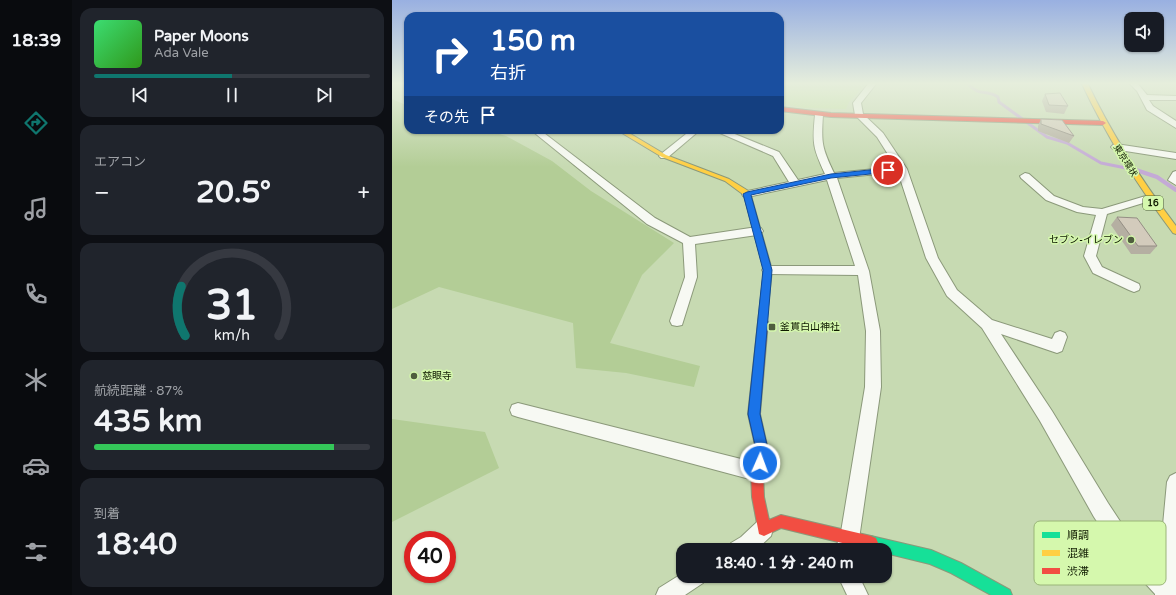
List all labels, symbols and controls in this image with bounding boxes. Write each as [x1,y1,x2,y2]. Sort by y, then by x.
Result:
map controls [1124,12,1164,52]
button: sound [1124,12,1164,52]
text: 150 m [490,24,576,58]
text: Paper Moons [154,27,249,45]
icon: right [424,28,476,80]
text: 18:39 [11,29,61,51]
text: Ada Vale [154,45,209,61]
text: 右折 [490,62,526,84]
icon: previous [129,84,151,106]
icon: pause [221,84,243,106]
icon: next [313,84,335,106]
icon: arrive [477,104,499,126]
text: その先 [424,108,469,126]
icon: directions [22,109,50,137]
street label: 東京環状 [1111,142,1140,179]
pin [871,153,905,187]
text: エアコン [94,154,146,170]
icon: arrive [877,159,899,181]
text: 20.5° [196,174,271,211]
text: − [94,180,110,206]
text: + [358,180,370,206]
icon: music [22,195,50,223]
road number: 16 [1143,196,1163,210]
place label: セブン-イレブン [1049,234,1123,246]
marker: セブン-イレブン [1126,235,1136,245]
icon: phone [22,280,50,308]
text: 31 [206,280,258,330]
place label: 釜貫白山神社 [780,321,840,333]
marker: 釜貫白山神社 [767,322,777,332]
text: km/h [214,326,250,343]
icon: climate [22,366,50,394]
place label: 慈眼寺 [422,370,452,382]
marker: 慈眼寺 [409,371,419,381]
text: 航続距離 · 87% [94,383,183,399]
text: 435 km [94,403,202,440]
position arrow [739,442,781,484]
icon: car [22,452,50,480]
text: 到着 [94,506,120,522]
legend [1034,521,1166,585]
text: 18:40 [94,526,177,563]
text: 順調 [1067,529,1089,542]
speed limit sign: 40 [404,531,456,583]
icon: filters [22,538,50,566]
text: 混雑 [1067,547,1089,560]
text: 18:40 · 1 分 · 240 m [714,554,854,572]
text: 渋滞 [1067,565,1089,578]

